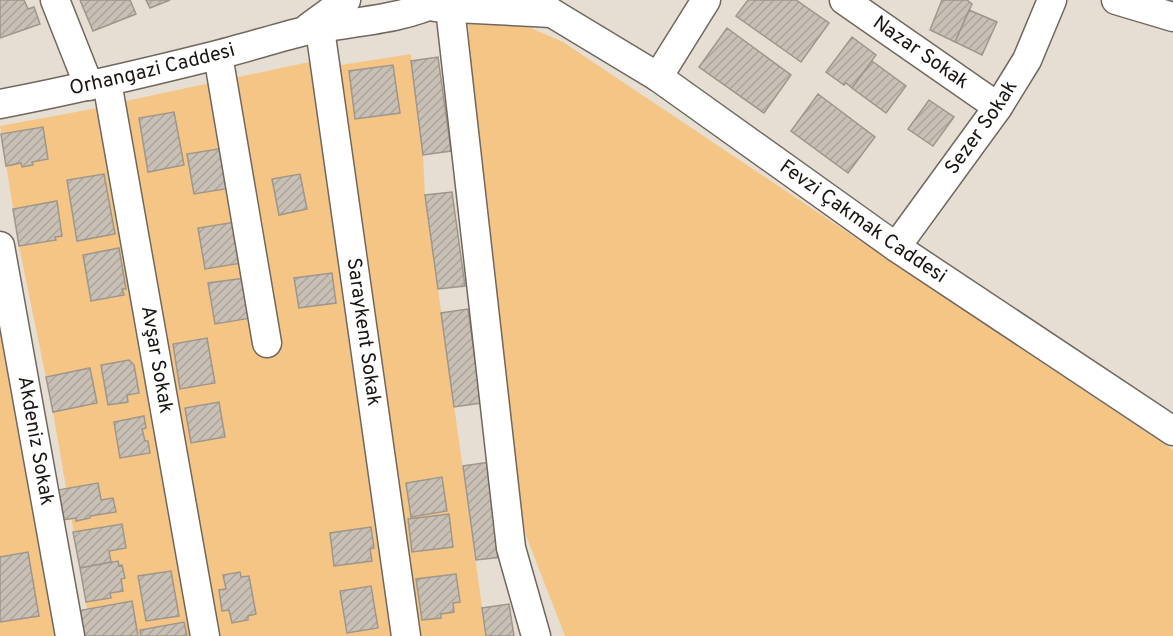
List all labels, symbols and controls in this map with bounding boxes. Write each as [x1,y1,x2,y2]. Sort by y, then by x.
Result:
street label: Nazar Sokak [867,11,974,96]
street label: Orhangazi Caddesi [67,38,238,102]
street label: Sezer Sokak [940,76,1024,180]
street label: Fevzi Çakmak Caddesi [774,155,951,290]
street label: Saraykent Sokak [340,256,386,408]
street label: Avşar Sokak [134,304,178,416]
street label: Akdeniz Sokak [11,374,59,508]

